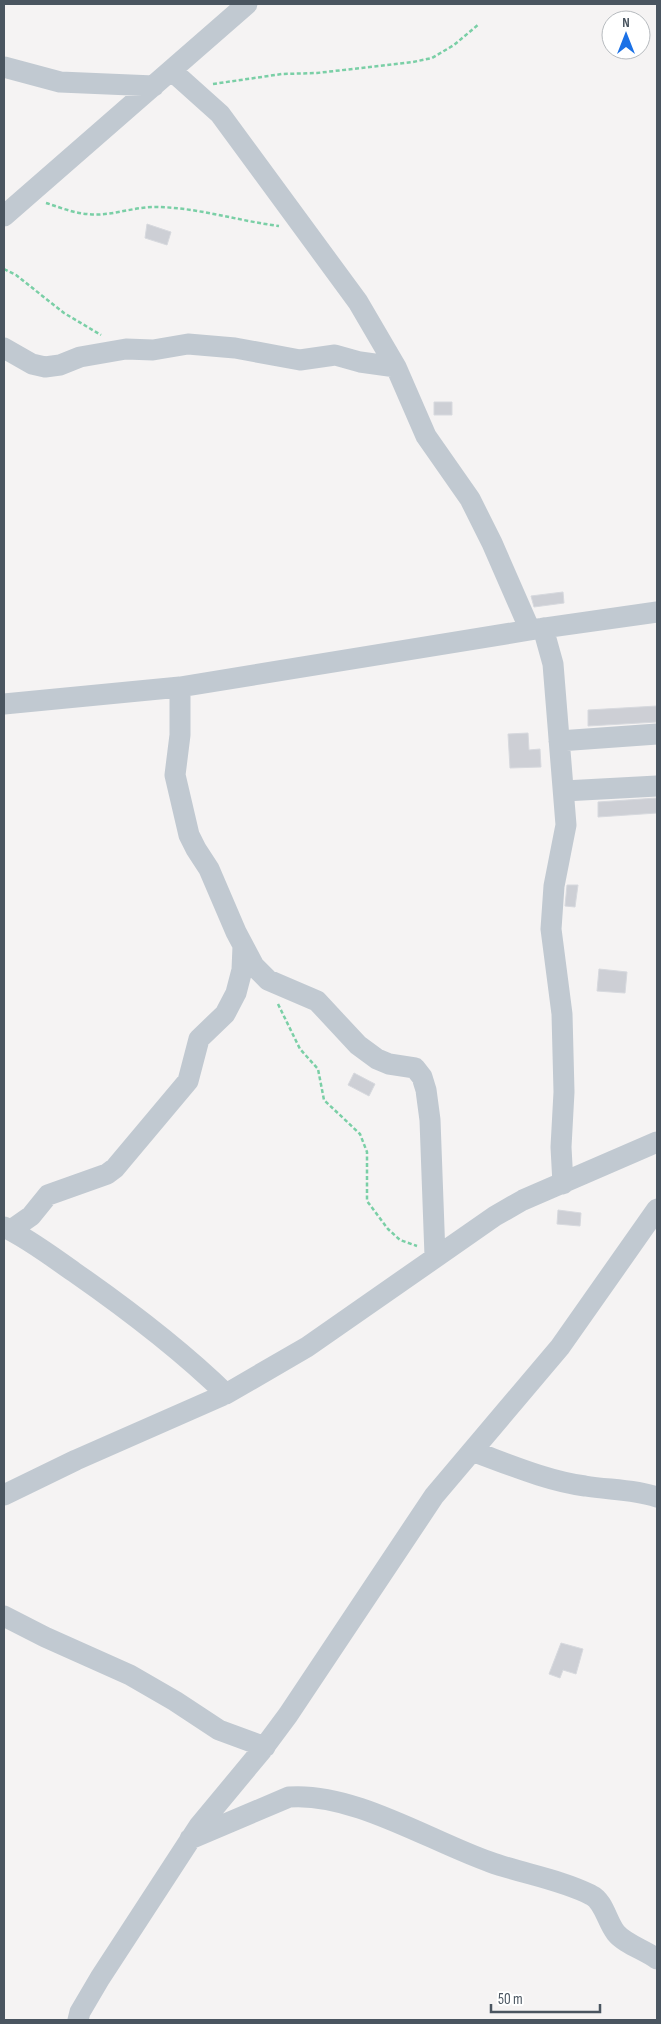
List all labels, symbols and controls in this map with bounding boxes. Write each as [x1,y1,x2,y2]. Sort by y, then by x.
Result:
north arrow [601,10,651,60]
text: N [622,14,630,31]
scale bar [491,1982,600,2014]
text: 50 m [498,1990,523,2009]

